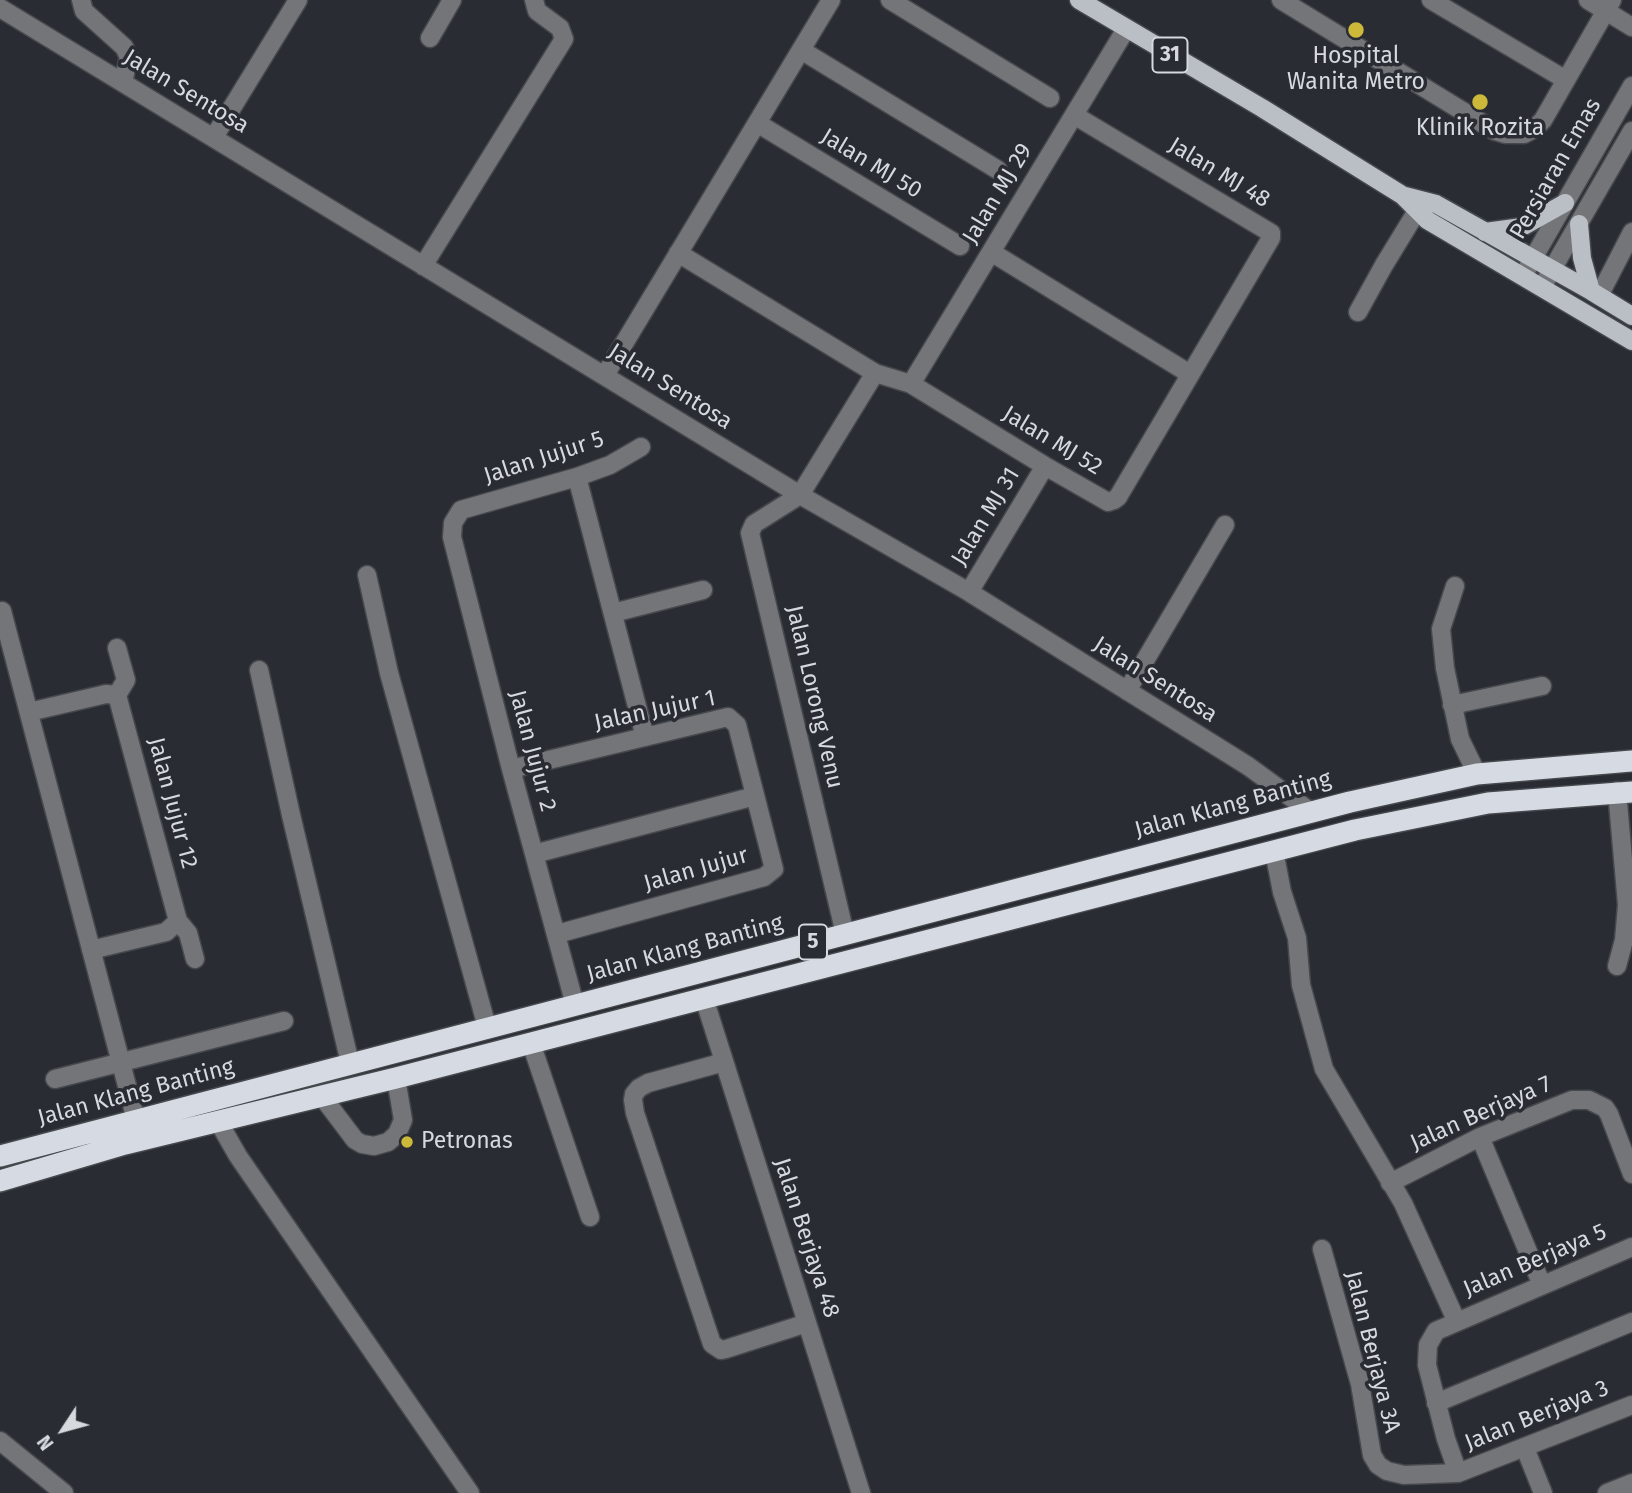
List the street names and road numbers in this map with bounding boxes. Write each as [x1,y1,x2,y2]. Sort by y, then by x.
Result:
road number: 31 [1152,38,1188,72]
street label: Jalan Sentosa [118,44,254,140]
street label: Persiaran Emas [1504,93,1608,245]
street label: Jalan MJ 50 [815,123,927,205]
street label: Jalan MJ 48 [1163,132,1275,214]
street label: Jalan MJ 29 [957,139,1039,249]
street label: Jalan Sentosa [603,338,737,436]
street label: Jalan MJ 52 [997,400,1107,482]
street label: Jalan Jujur 5 [480,426,608,490]
street label: Jalan MJ 31 [946,463,1026,571]
street label: Jalan Lorong Venu [780,603,848,791]
street label: Jalan Sentosa [1088,631,1222,729]
street label: Jalan Jujur 1 [592,685,718,737]
street label: Jalan Jujur 2 [503,687,561,815]
street label: Jalan Jujur 12 [141,734,203,872]
street label: Jalan Klang Banting [1132,765,1334,845]
street label: Jalan Jujur [641,842,751,898]
street label: Jalan Klang Banting [584,909,786,989]
road number: 5 [799,925,827,960]
street label: Jalan Klang Banting [35,1053,237,1133]
street label: Jalan Berjaya 7 [1406,1071,1556,1157]
street label: Jalan Berjaya 48 [767,1155,845,1321]
street label: Jalan Berjaya 5 [1459,1218,1611,1304]
street label: Jalan Berjaya 3A [1339,1268,1405,1436]
street label: Jalan Berjaya 3 [1461,1375,1613,1457]

